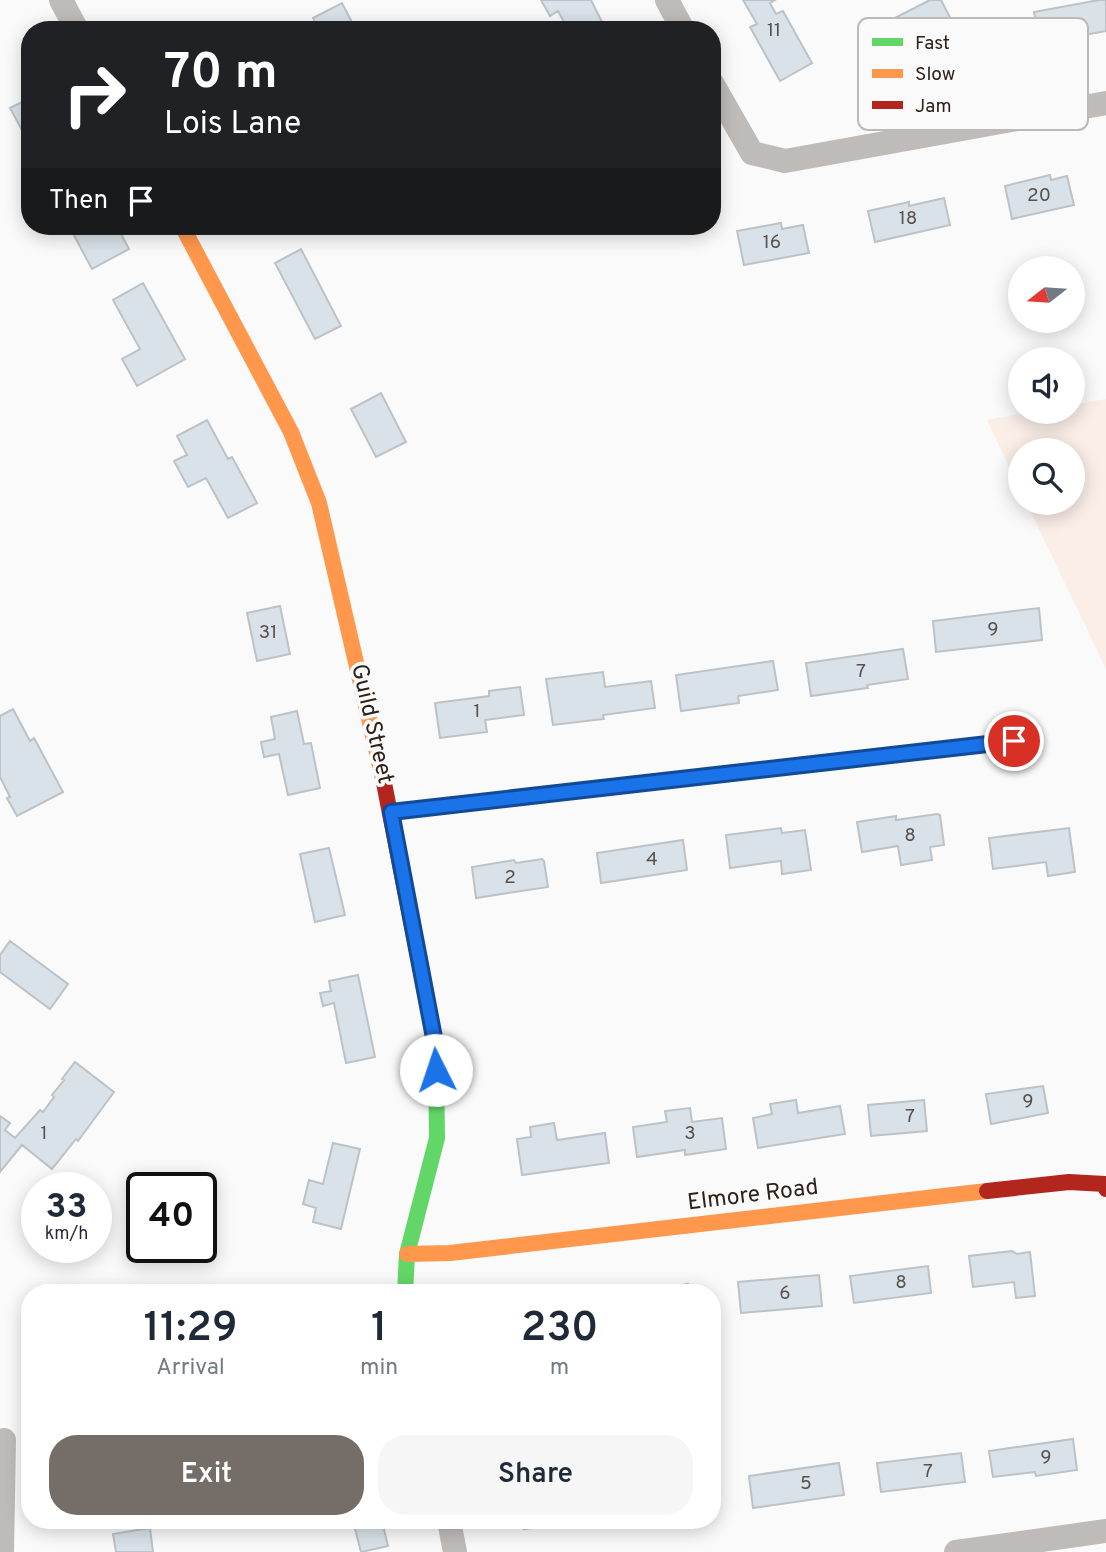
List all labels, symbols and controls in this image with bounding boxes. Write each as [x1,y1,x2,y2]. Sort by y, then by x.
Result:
legend [858,18,1088,130]
house number: 11 [767,19,781,43]
text: Fast [915,32,950,56]
text: 70 m [164,44,278,106]
icon: right [49,49,140,140]
text: Slow [915,63,955,87]
text: Jam [915,95,952,119]
text: Lois Lane [164,105,301,145]
icon: arrive [122,182,160,220]
house number: 20 [1027,184,1051,208]
text: Then [49,185,108,218]
house number: 18 [899,207,917,231]
house number: 16 [763,231,781,255]
north arrow [1008,256,1085,332]
map controls [1008,256,1085,515]
button: sound [1008,347,1085,424]
button: search [1008,438,1085,515]
house number: 9 [987,618,999,642]
house number: 31 [259,621,277,645]
house number: 7 [856,660,866,684]
street label: Guild Street [343,661,399,787]
house number: 1 [473,700,481,724]
pin [984,711,1044,771]
icon: arrive [995,722,1033,760]
house number: 8 [904,824,916,848]
house number: 4 [646,848,658,872]
house number: 2 [504,866,516,890]
position arrow [399,1033,473,1107]
house number: 9 [1022,1090,1034,1114]
house number: 7 [905,1105,915,1129]
house number: 1 [40,1122,48,1146]
house number: 3 [684,1122,696,1146]
speed limit sign: 40 [126,1172,217,1263]
street label: Elmore Road [686,1174,820,1218]
text: 33 [46,1186,87,1230]
text: km/h [45,1223,88,1246]
house number: 8 [895,1271,907,1295]
house number: 6 [779,1282,791,1306]
text: 11:29 [143,1303,238,1356]
text: 1 [371,1303,387,1356]
text: 230 [521,1303,598,1356]
text: Arrival [156,1354,225,1383]
text: min [360,1354,398,1383]
text: m [550,1354,569,1383]
button: Exit [49,1435,364,1515]
button: Share [378,1435,693,1515]
house number: 9 [1040,1446,1052,1470]
house number: 7 [923,1460,933,1484]
house number: 5 [800,1472,812,1496]

